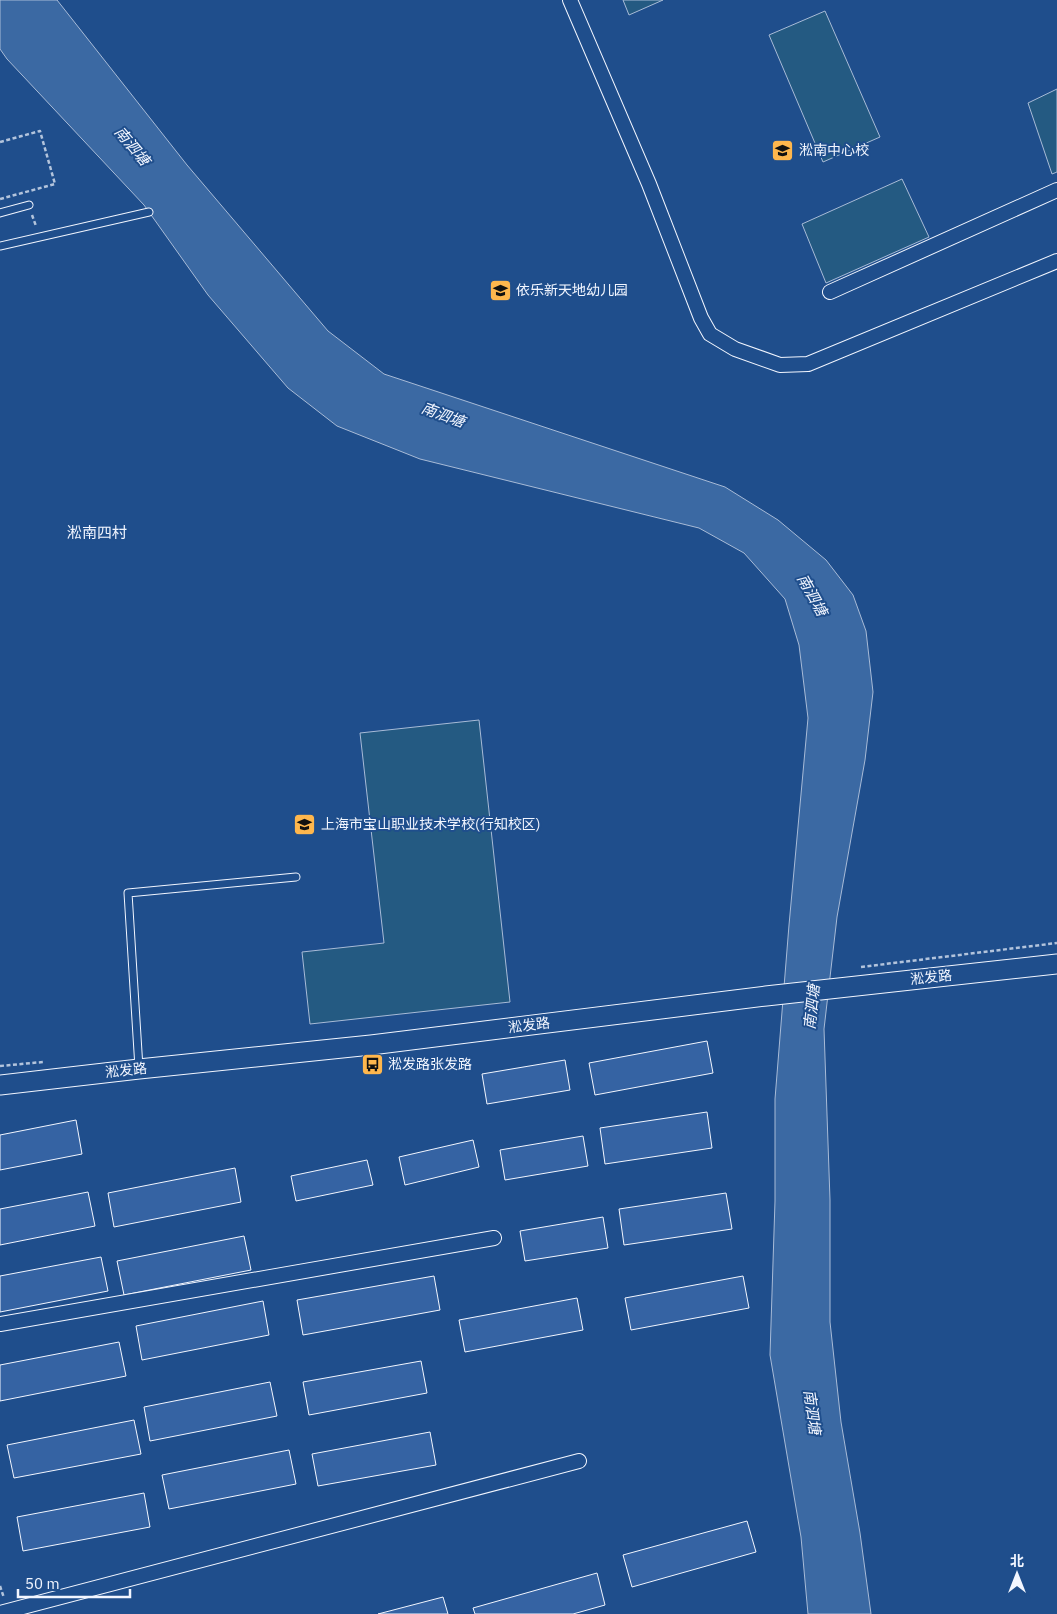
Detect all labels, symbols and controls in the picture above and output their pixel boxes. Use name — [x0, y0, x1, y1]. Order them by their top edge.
water label: 南泗塘 — [111, 122, 156, 171]
school or university icon: 淞南中心校 — [771, 138, 795, 162]
place label: 淞南中心校 — [799, 141, 869, 159]
school or university icon: 依乐新天地幼儿园 — [488, 278, 512, 302]
place label: 依乐新天地幼儿园 — [516, 281, 628, 299]
water label: 南泗塘 — [419, 398, 470, 432]
district label: 淞南四村 — [67, 523, 127, 542]
water label: 南泗塘 — [793, 570, 833, 622]
school or university icon: 上海市宝山职业技术学校(行知校区) — [293, 812, 317, 836]
place label: 上海市宝山职业技术学校(行知校区) — [321, 815, 540, 833]
street label: 淞发路 — [909, 966, 953, 988]
water label: 南泗塘 — [800, 981, 824, 1030]
street label: 淞发路 — [507, 1014, 551, 1036]
bus stop icon: 淞发路张发路 — [360, 1052, 384, 1076]
place label: 淞发路张发路 — [388, 1055, 472, 1073]
street label: 淞发路 — [104, 1059, 148, 1081]
water label: 南泗塘 — [800, 1388, 825, 1438]
north arrow — [992, 1549, 1042, 1599]
text: 北 — [1010, 1552, 1024, 1570]
scale bar — [18, 1566, 130, 1598]
text: 50 m — [25, 1574, 60, 1593]

